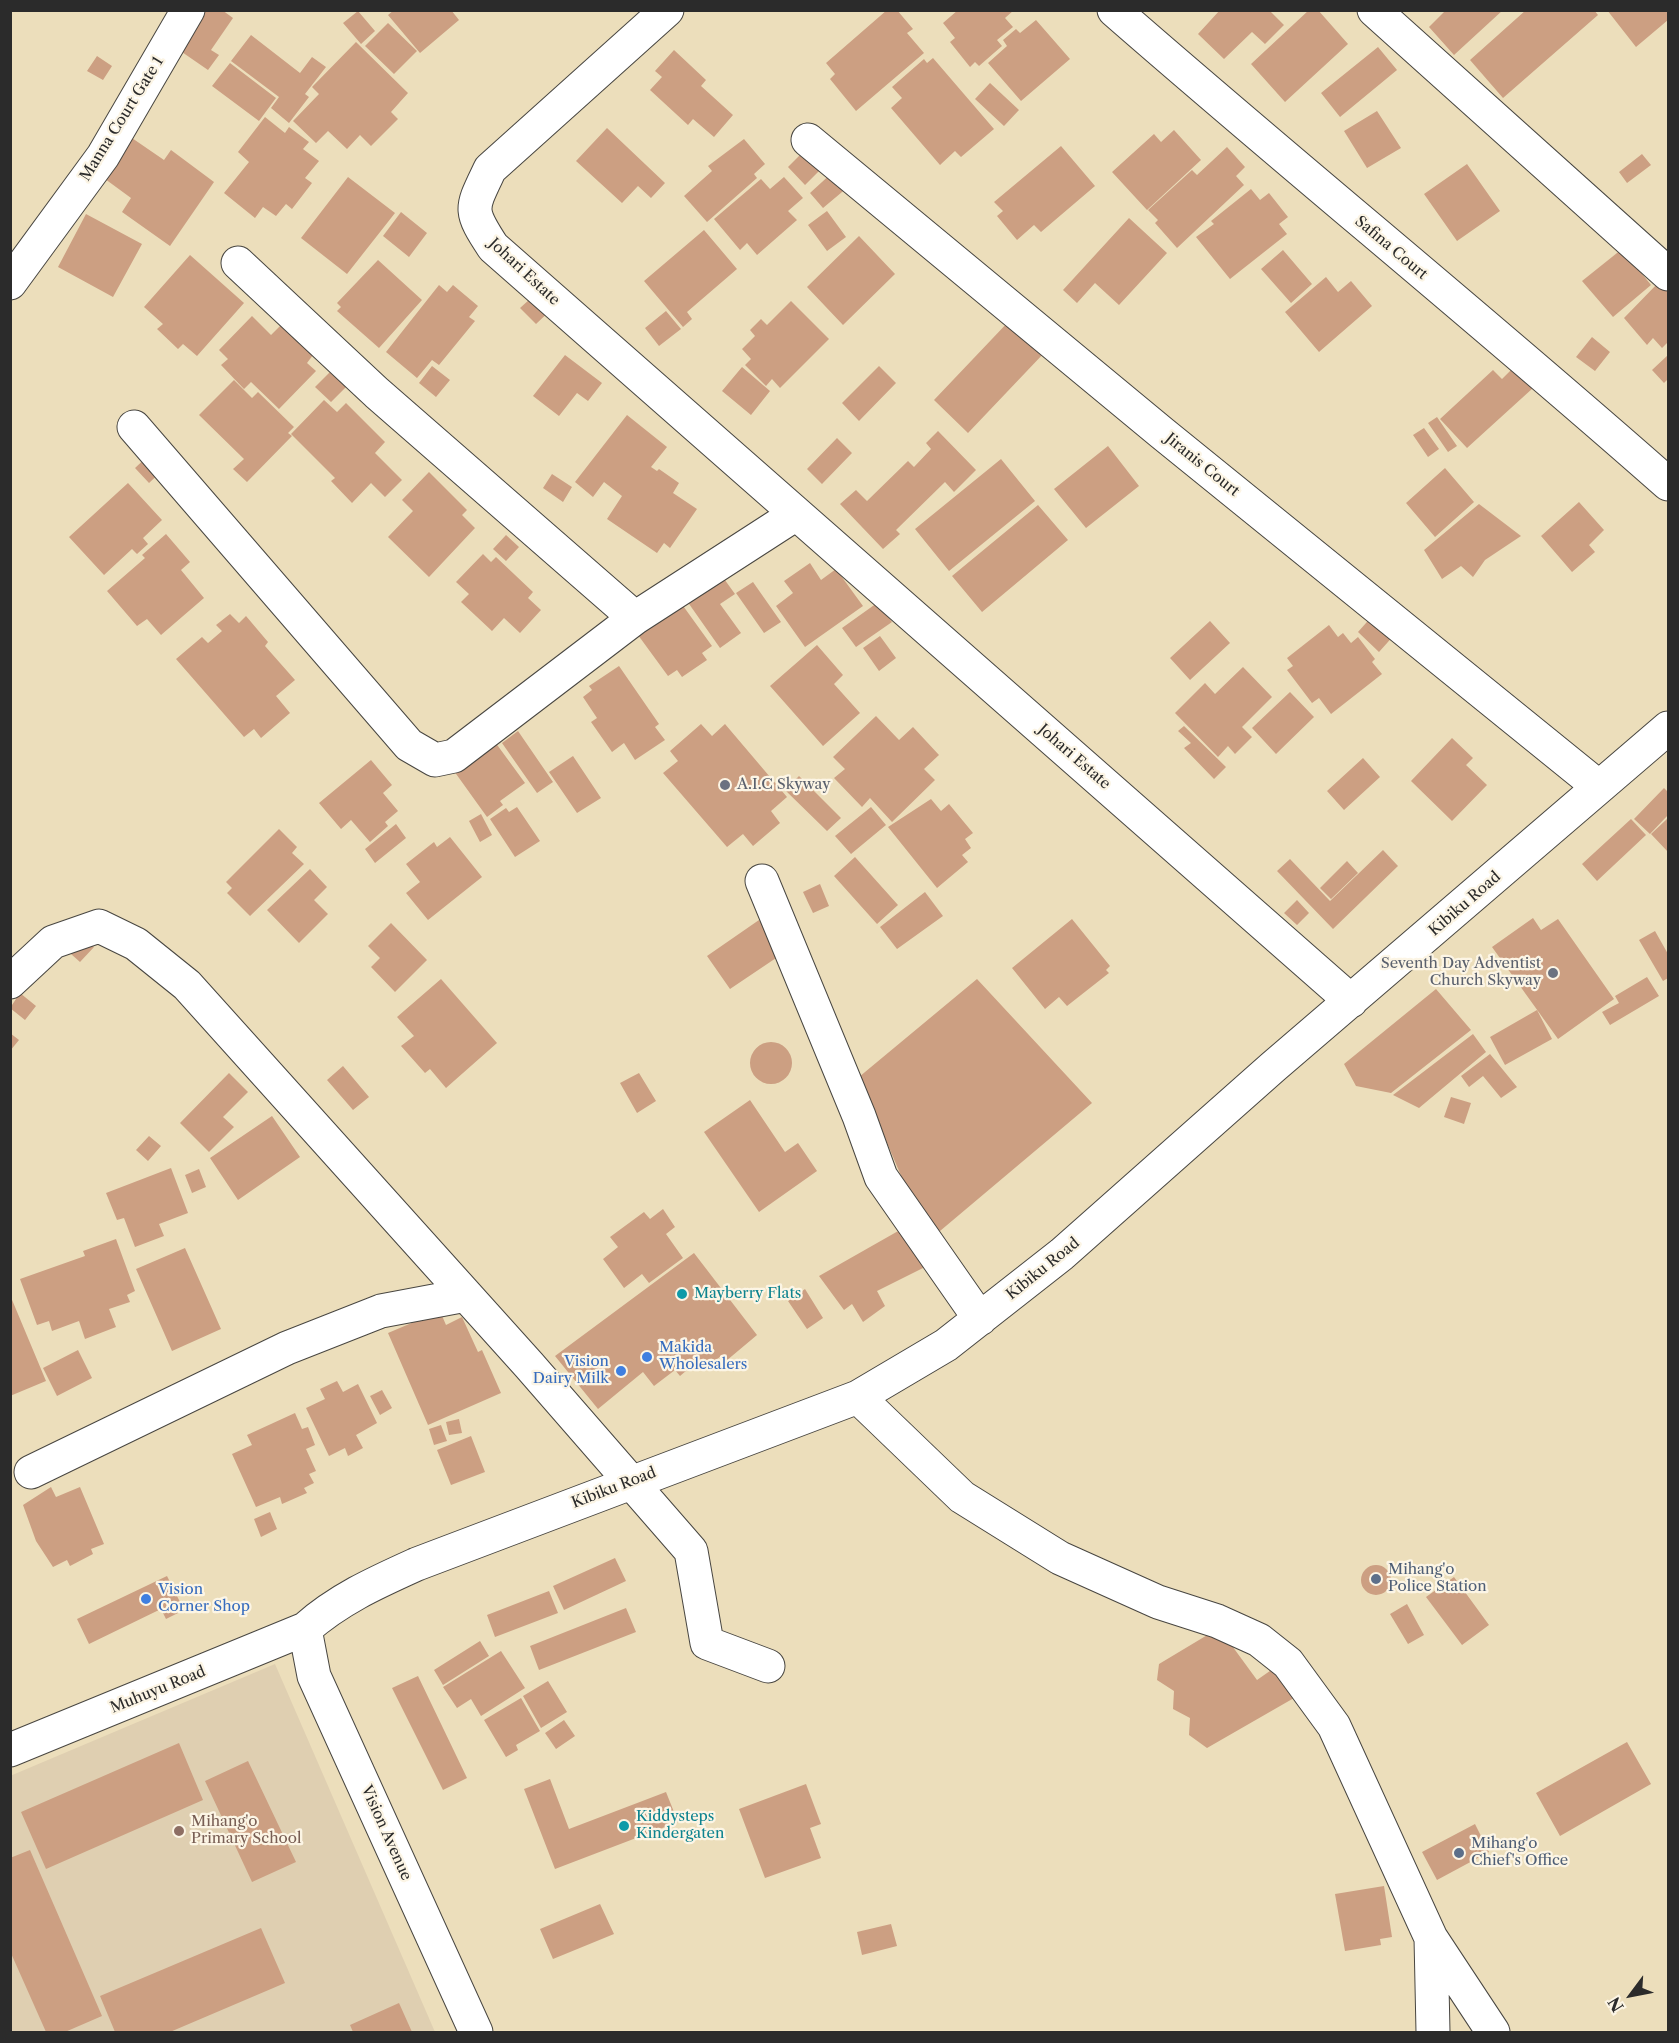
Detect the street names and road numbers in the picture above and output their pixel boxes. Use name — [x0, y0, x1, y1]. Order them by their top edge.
street label: Manna Court Gate 1 — [76, 53, 168, 185]
street label: Safina Court — [1351, 212, 1431, 284]
street label: Johari Estate — [485, 235, 563, 309]
street label: Jiranis Court — [1161, 430, 1243, 500]
street label: Johari Estate — [1034, 721, 1114, 793]
street label: Kibiku Road — [1426, 868, 1504, 940]
street label: Kibiku Road — [1003, 1234, 1083, 1304]
street label: Kibiku Road — [569, 1464, 659, 1512]
street label: Muhuyu Road — [108, 1663, 208, 1717]
street label: Vision Avenue — [357, 1783, 415, 1883]

